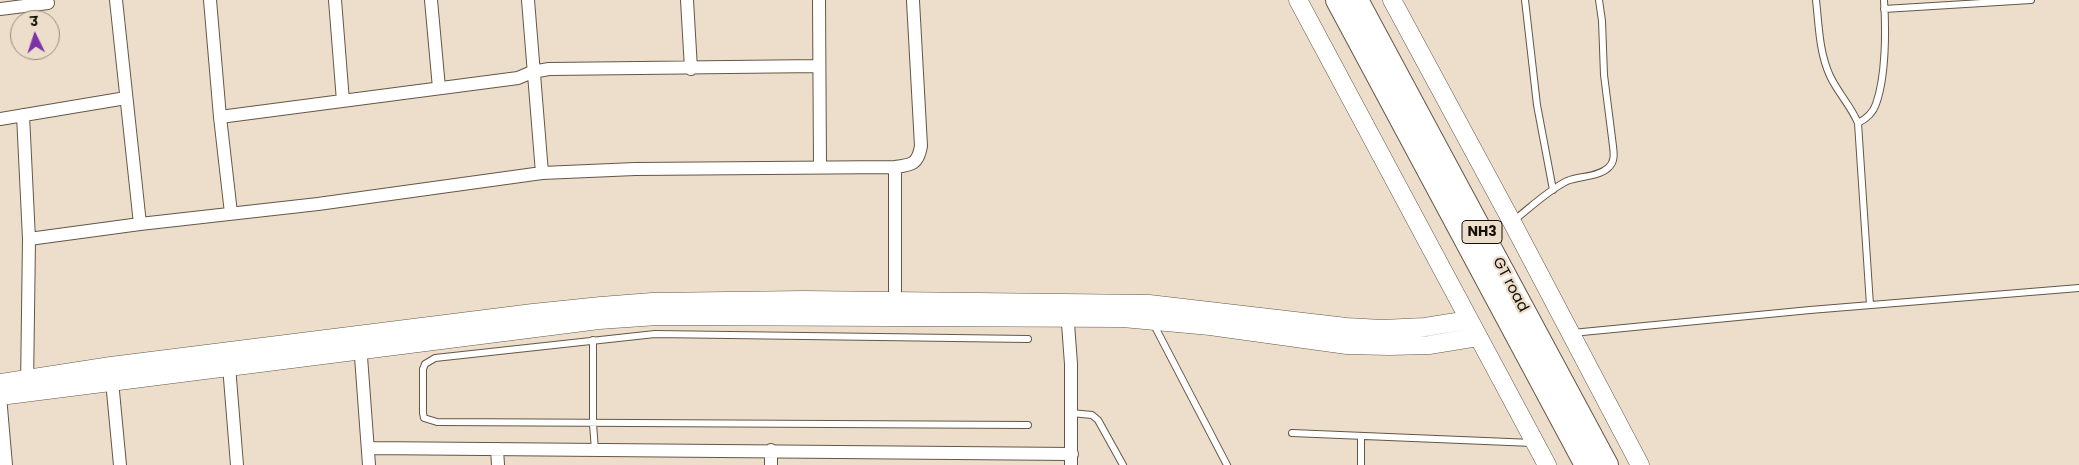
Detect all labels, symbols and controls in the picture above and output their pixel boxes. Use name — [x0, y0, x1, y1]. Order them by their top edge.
north arrow — [10, 10, 60, 60]
text: उ — [29, 11, 39, 31]
road number: NH3 — [1462, 220, 1502, 243]
street label: GT road — [1488, 255, 1532, 315]

